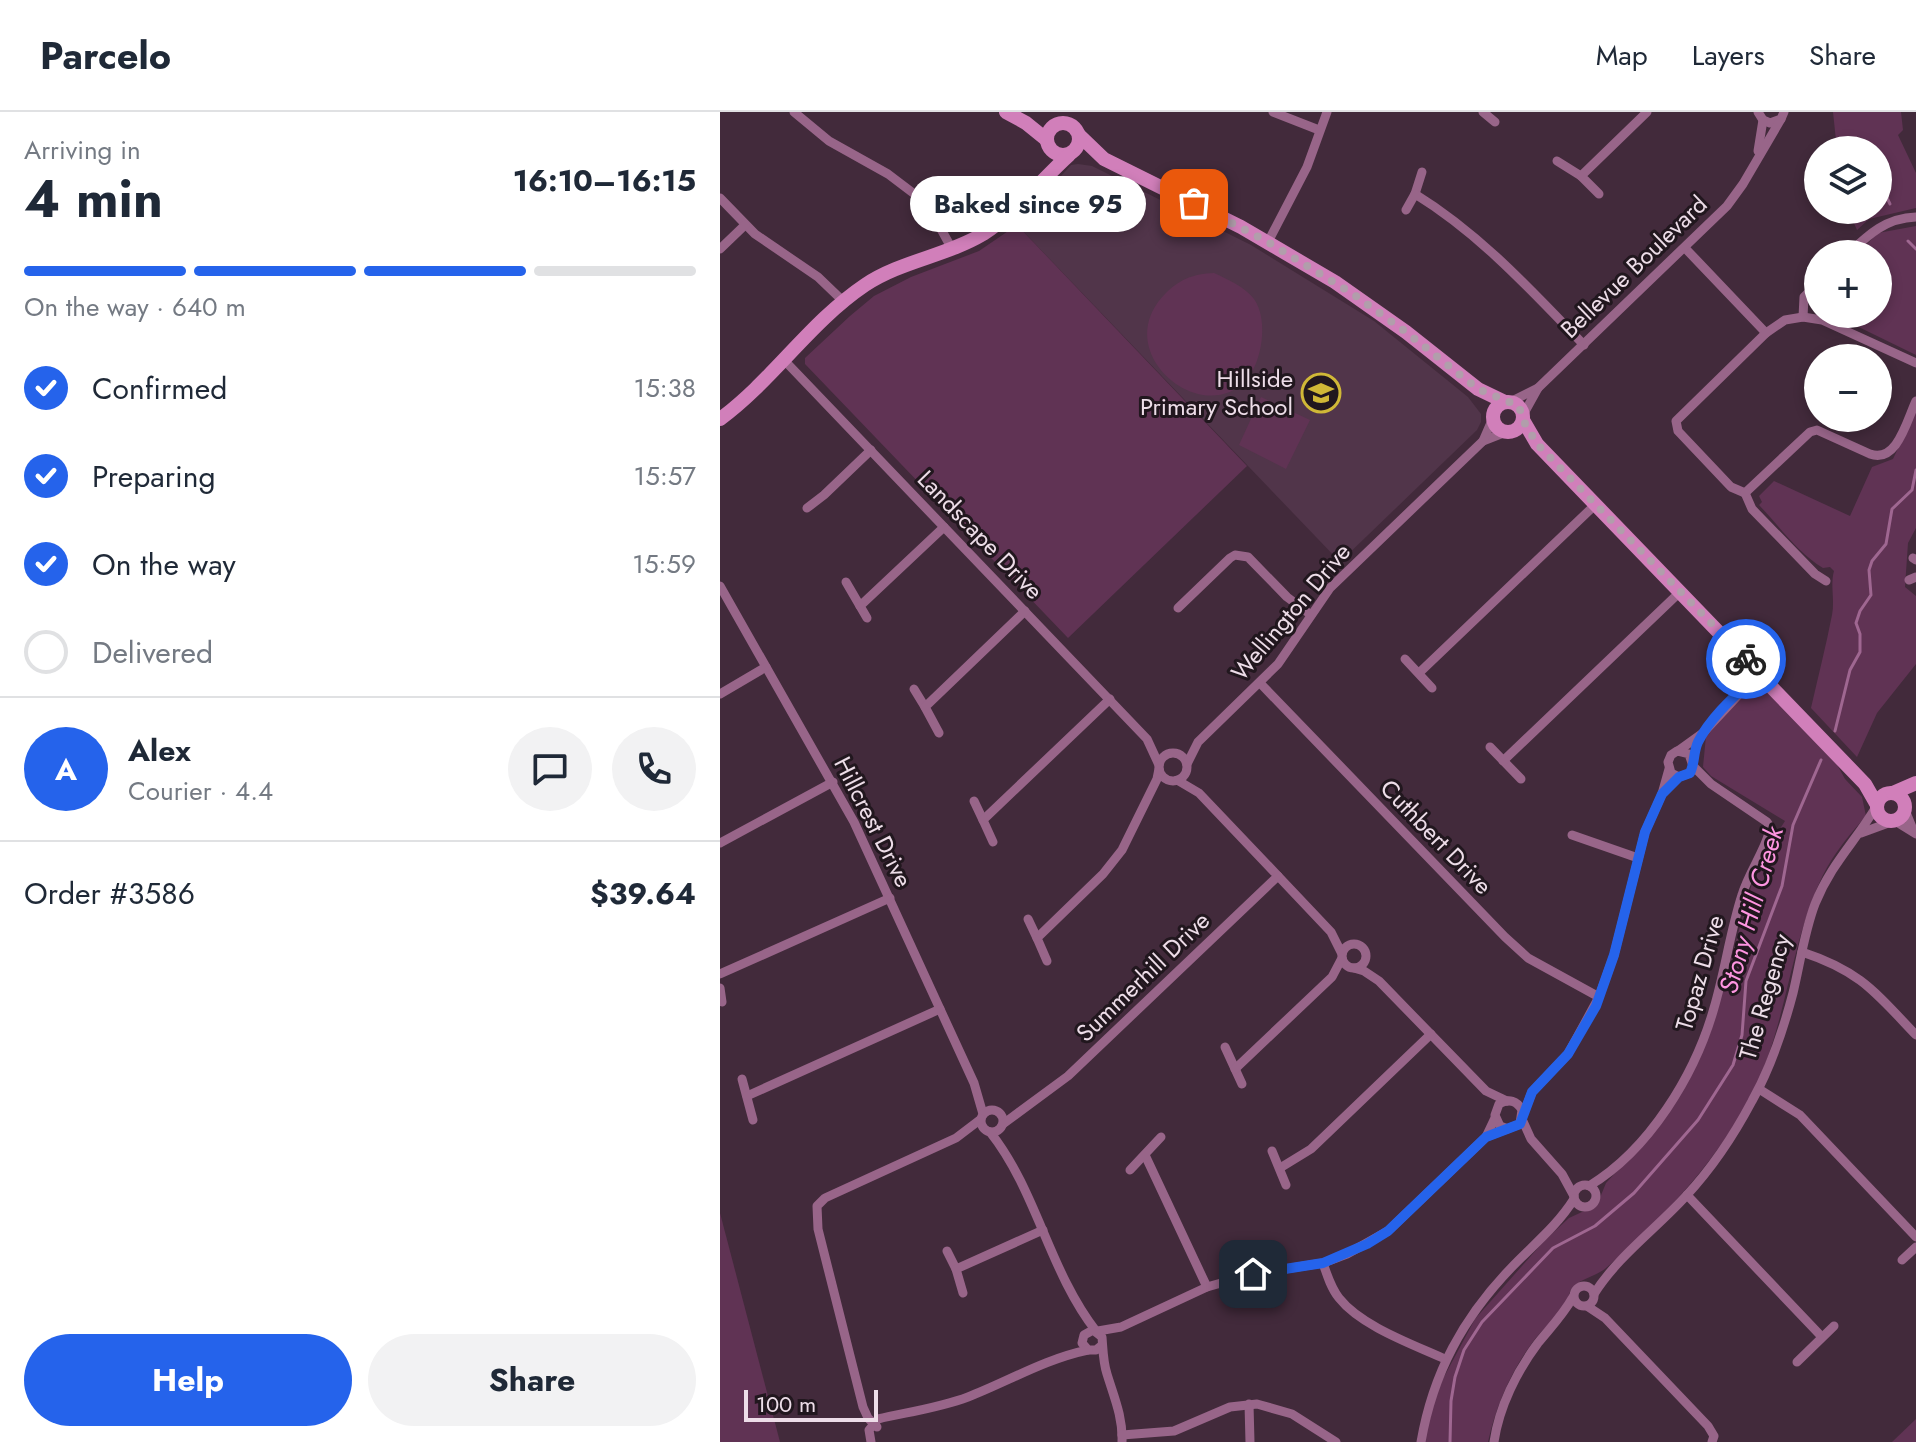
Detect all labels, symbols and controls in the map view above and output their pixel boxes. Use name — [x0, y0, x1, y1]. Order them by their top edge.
text: Parcelo — [40, 28, 171, 83]
text: Map — [1596, 35, 1648, 76]
text: Layers — [1692, 35, 1765, 76]
text: Share — [1809, 35, 1876, 76]
text: Arriving in — [24, 131, 141, 169]
map controls — [1804, 136, 1892, 432]
button: layers — [1804, 136, 1892, 224]
text: 16:10–16:15 — [513, 159, 696, 202]
text: 4 min — [24, 161, 163, 237]
pin — [1160, 169, 1228, 237]
callout: Baked since 95 — [910, 175, 1146, 231]
icon: bag — [1172, 181, 1216, 225]
text: Baked since 95 — [934, 185, 1122, 223]
street label: Bellevue Boulevard — [1552, 187, 1715, 346]
button: + — [1804, 240, 1892, 328]
text: On the way · 640 m — [24, 288, 246, 326]
button: − — [1804, 344, 1892, 432]
place label: Hillside Primary School — [1140, 361, 1293, 424]
icon: check — [24, 366, 68, 410]
text: Confirmed — [92, 367, 227, 410]
text: 15:38 — [633, 369, 696, 407]
school or university icon: Hillside Primary School — [1300, 372, 1342, 414]
icon: check — [24, 454, 68, 498]
text: Preparing — [92, 455, 216, 498]
text: 15:57 — [634, 457, 696, 495]
street label: Landscape Drive — [909, 462, 1051, 607]
street label: Wellington Drive — [1223, 535, 1359, 688]
icon: check — [24, 542, 68, 586]
text: On the way — [92, 543, 236, 586]
text: 15:59 — [632, 545, 696, 583]
courier — [1706, 619, 1786, 699]
text: Delivered — [92, 631, 213, 674]
icon: bike — [1724, 637, 1768, 681]
button: chat — [508, 727, 592, 811]
button: phone — [612, 727, 696, 811]
text: Alex — [128, 729, 191, 772]
text: A — [55, 748, 77, 791]
street label: Hillcrest Drive — [826, 751, 921, 893]
street label: Cuthbert Drive — [1372, 771, 1500, 902]
text: Courier · 4.4 — [128, 772, 273, 810]
water label: Stony Hill Creek — [1709, 820, 1794, 998]
text: Order #3586 — [24, 872, 195, 915]
text: $39.64 — [590, 872, 696, 915]
street label: Summerhill Drive — [1068, 904, 1217, 1050]
street label: Topaz Drive — [1666, 911, 1733, 1035]
street label: The Regency — [1730, 929, 1799, 1064]
pin — [1219, 1240, 1287, 1308]
icon: home — [1231, 1252, 1275, 1296]
button: Help — [24, 1334, 352, 1426]
button: Share — [368, 1334, 696, 1426]
scale bar — [744, 1386, 878, 1422]
text: 100 m — [756, 1388, 816, 1420]

